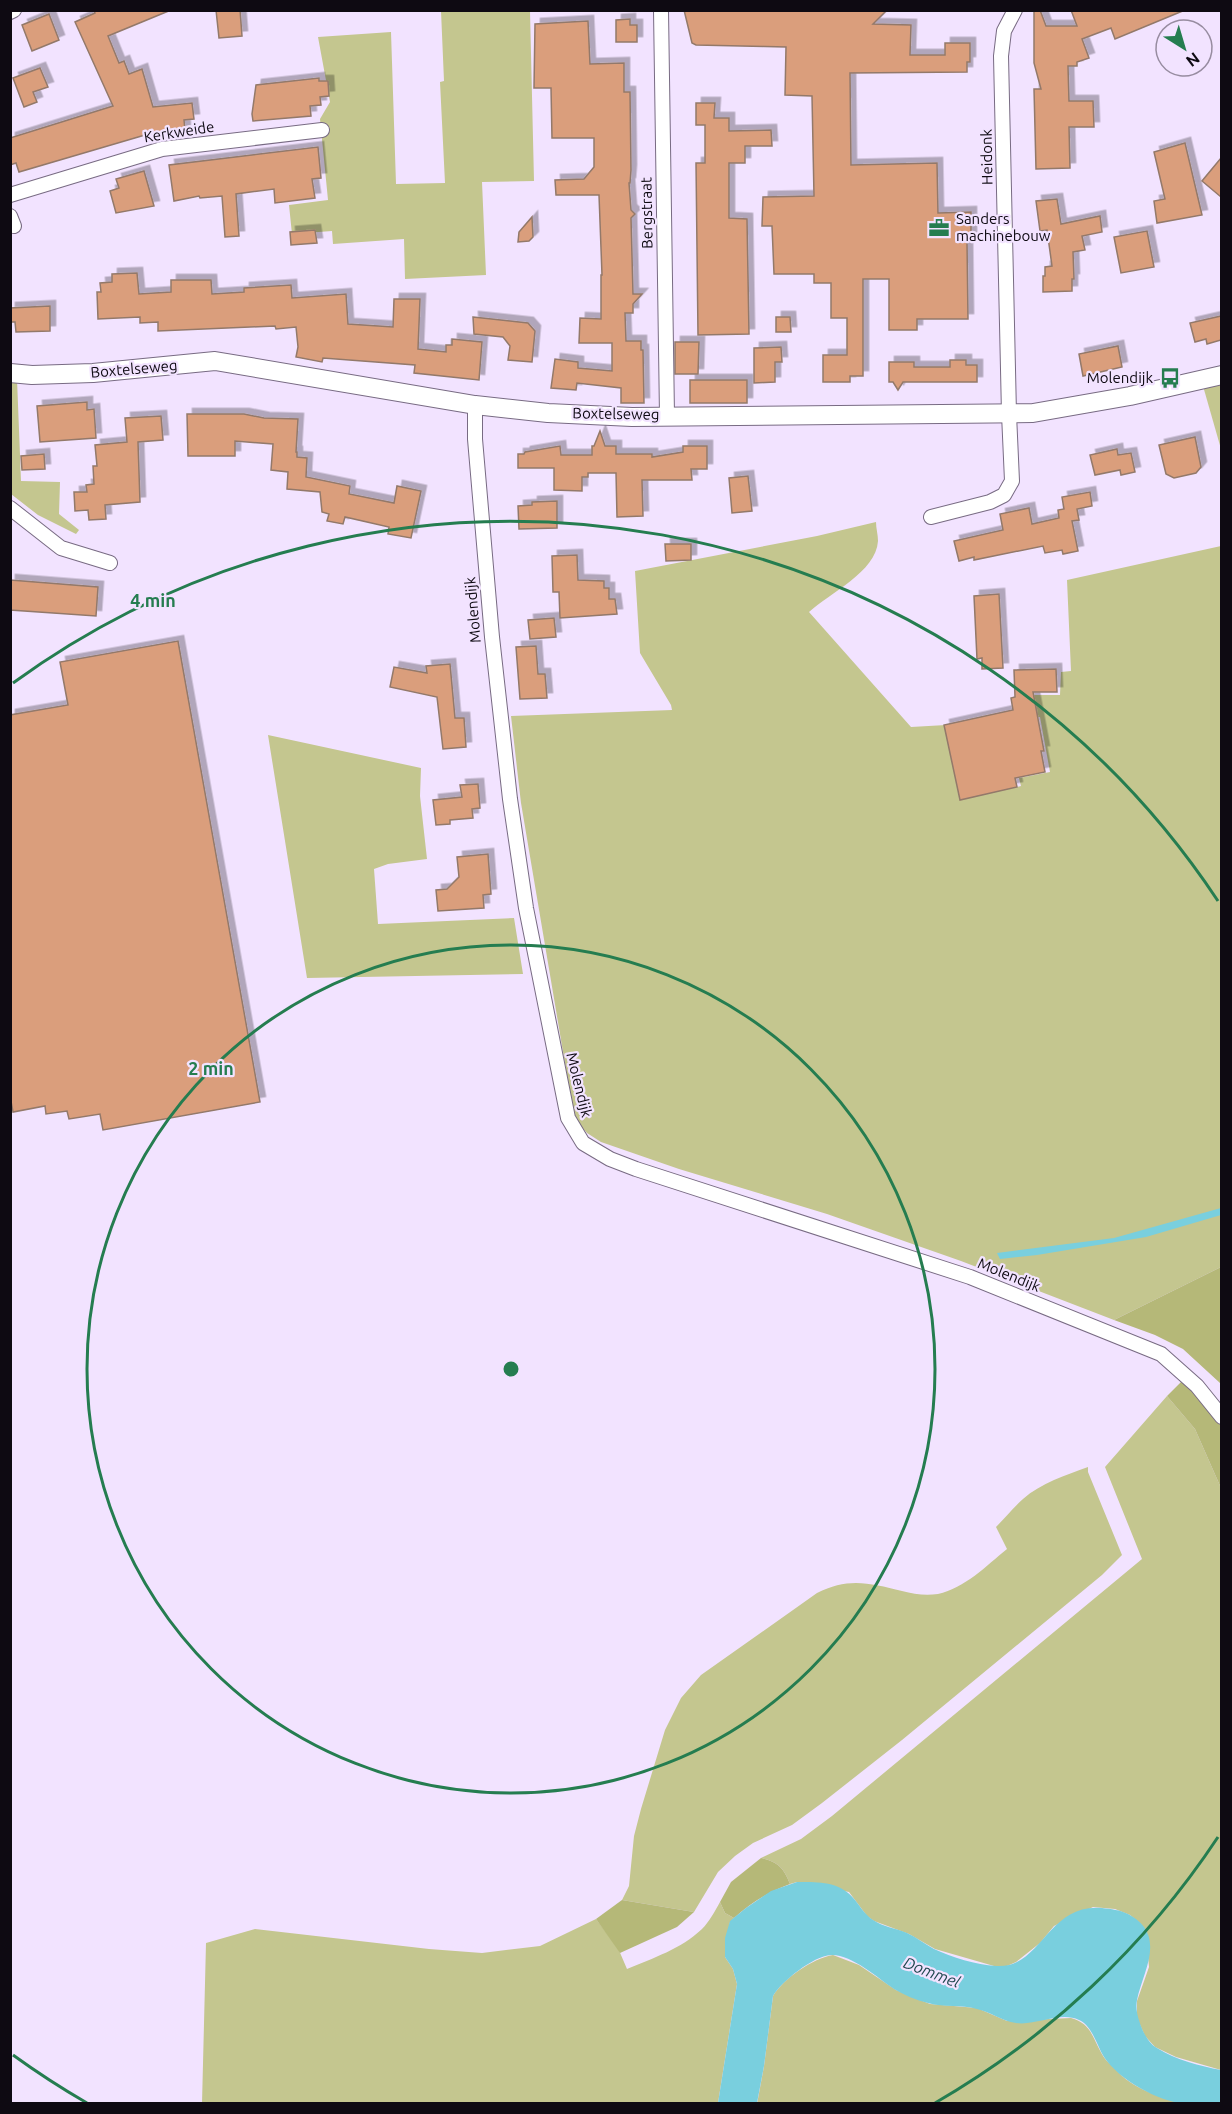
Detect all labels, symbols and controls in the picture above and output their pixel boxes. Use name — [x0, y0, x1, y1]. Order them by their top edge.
north arrow — [1154, 18, 1214, 78]
text: N — [1183, 49, 1203, 71]
street label: Kerkweide — [142, 118, 215, 145]
street label: Heidonk — [978, 128, 995, 185]
street label: Bergstraat — [637, 177, 656, 249]
place label: Sanders machinebouw — [956, 210, 1051, 244]
office icon: Sanders machinebouw — [927, 216, 951, 240]
street label: Boxtelseweg — [90, 356, 178, 381]
bus stop icon: Molendijk — [1158, 366, 1182, 390]
place label: Molendijk — [1087, 369, 1153, 386]
street label: Boxtelseweg — [572, 404, 660, 423]
street label: Molendijk — [461, 576, 484, 644]
text: 4 min — [130, 590, 176, 610]
street label: Molendijk — [563, 1051, 596, 1119]
text: 2 min — [188, 1058, 234, 1078]
street label: Molendijk — [975, 1254, 1043, 1295]
centre of rings — [501, 1359, 521, 1379]
water label: Dommel — [901, 1953, 963, 1991]

